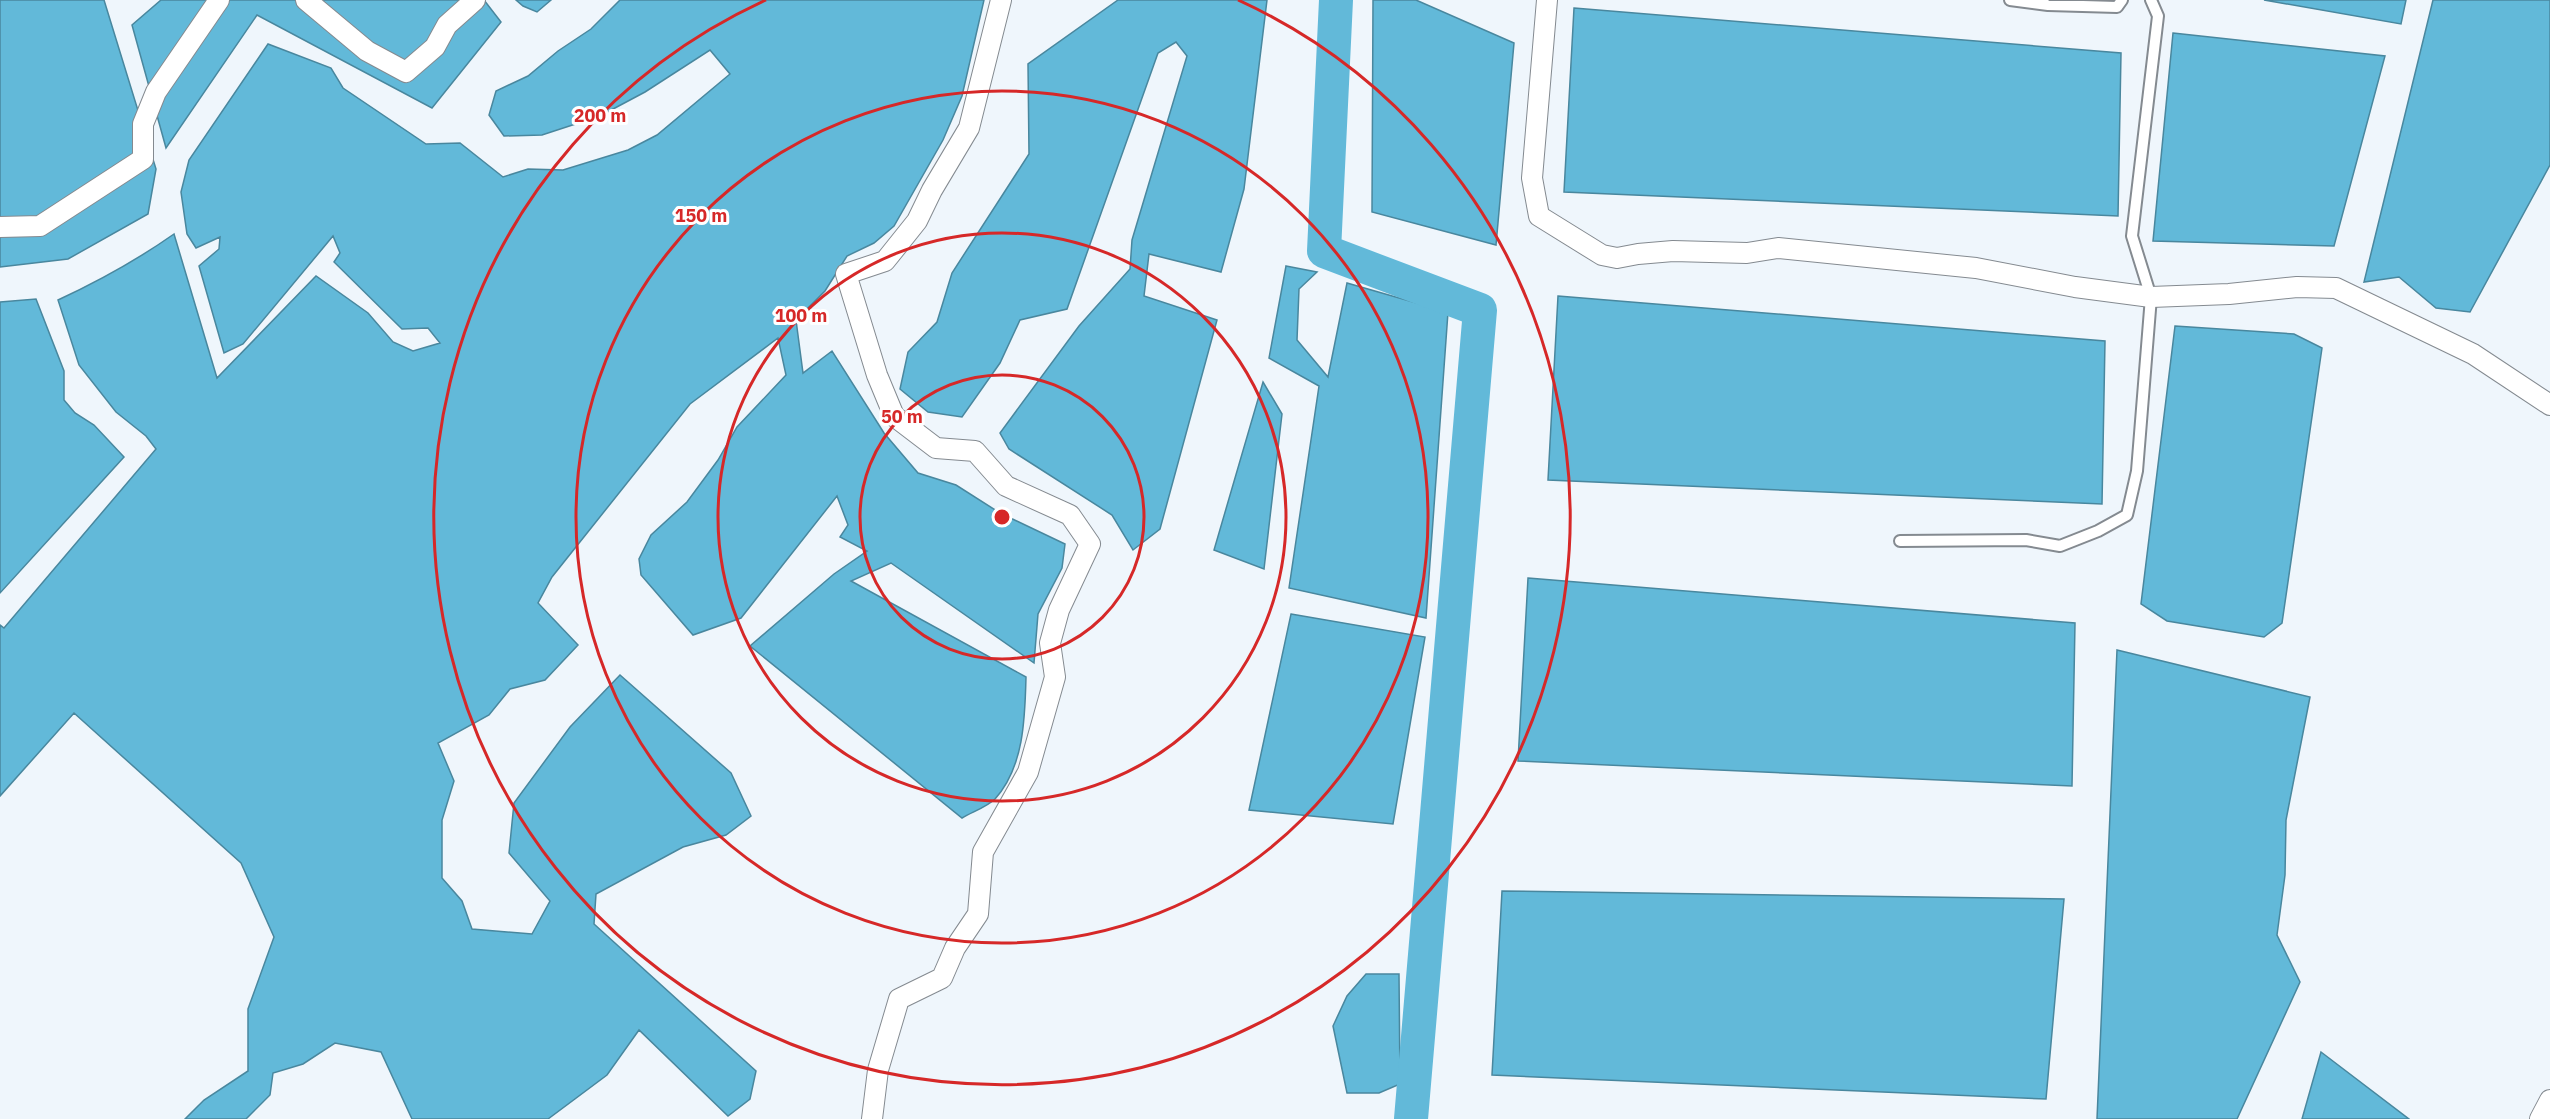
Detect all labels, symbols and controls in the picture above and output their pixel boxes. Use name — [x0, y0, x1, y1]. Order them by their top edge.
text: 200 m — [574, 104, 626, 127]
text: 150 m — [675, 204, 727, 227]
text: 100 m — [775, 304, 827, 327]
text: 50 m — [881, 405, 923, 428]
centre of rings — [992, 507, 1012, 527]

